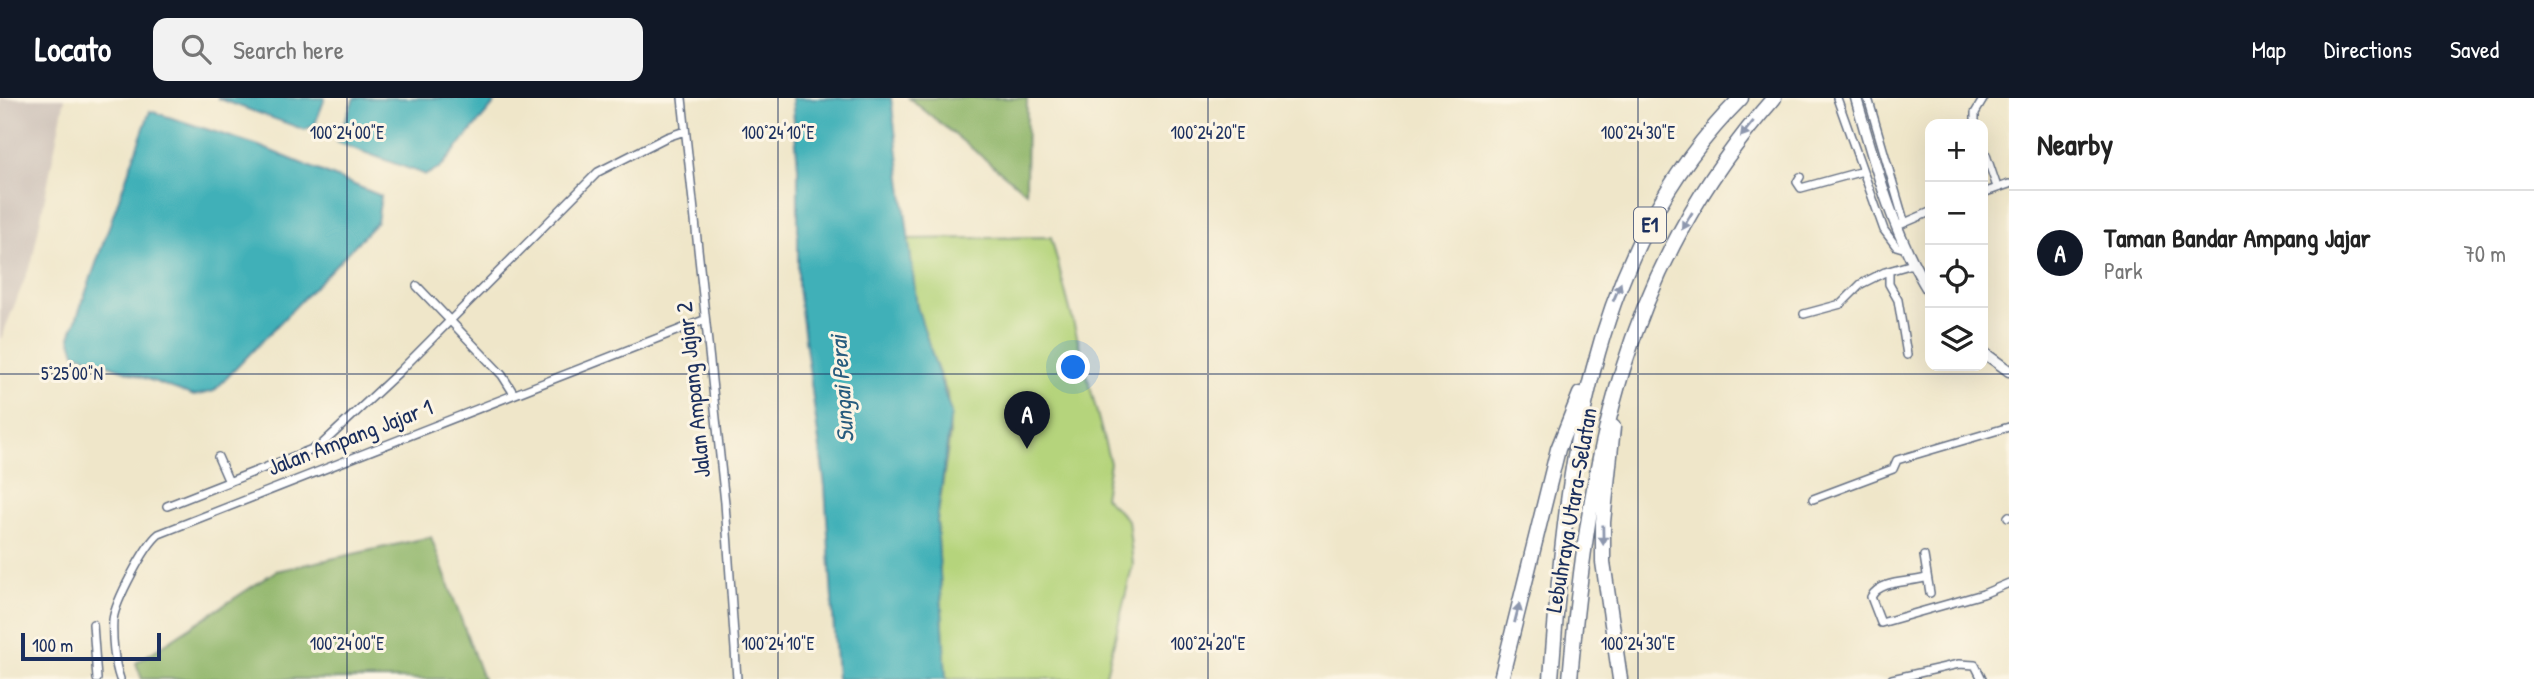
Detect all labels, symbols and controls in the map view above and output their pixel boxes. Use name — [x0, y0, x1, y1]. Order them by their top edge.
search box — [153, 18, 643, 81]
text: Locato — [35, 27, 111, 71]
icon: search — [177, 30, 215, 68]
text: Search here — [233, 32, 344, 67]
text: Map — [2252, 33, 2286, 65]
text: Directions — [2324, 33, 2412, 65]
text: Saved — [2450, 33, 2499, 65]
map controls — [1925, 119, 1988, 371]
button: + — [1925, 119, 1988, 182]
text: 100°24'00"E — [310, 120, 384, 145]
text: 100°24'10"E — [742, 120, 815, 145]
text: 100°24'20"E — [1171, 120, 1245, 145]
text: 100°24'30"E — [1601, 120, 1675, 145]
one-way arrow — [1740, 120, 1755, 138]
text: Nearby — [2037, 124, 2113, 164]
button: − — [1925, 182, 1988, 245]
road number: E1 — [1634, 208, 1666, 242]
one-way arrow — [1681, 211, 1694, 230]
text: Taman Bandar Ampang Jajar — [2104, 220, 2371, 255]
text: A — [2054, 238, 2066, 269]
text: 70 m — [2463, 238, 2506, 269]
button: locate — [1925, 245, 1988, 308]
text: Park — [2104, 255, 2142, 286]
one-way arrow — [1612, 281, 1623, 302]
street label: Jalan Ampang Jajar 2 — [668, 300, 717, 480]
button: layers — [1925, 308, 1988, 371]
water label: Sungai Perai — [821, 332, 862, 444]
your location — [1056, 350, 1090, 384]
text: 5°25'00"N — [41, 361, 103, 386]
street label: Jalan Ampang Jajar 1 — [263, 391, 437, 482]
pin: A — [1004, 391, 1050, 449]
street label: Lebuhraya Utara–Selatan — [1537, 405, 1604, 615]
one-way arrow — [1597, 525, 1609, 547]
one-way arrow — [1512, 602, 1523, 624]
scale bar — [21, 630, 161, 662]
text: 100°24'00"E — [310, 631, 384, 656]
text: 100°24'10"E — [742, 631, 815, 656]
text: 100°24'20"E — [1171, 631, 1245, 656]
text: 100°24'30"E — [1601, 631, 1675, 656]
text: 100 m — [32, 632, 73, 658]

